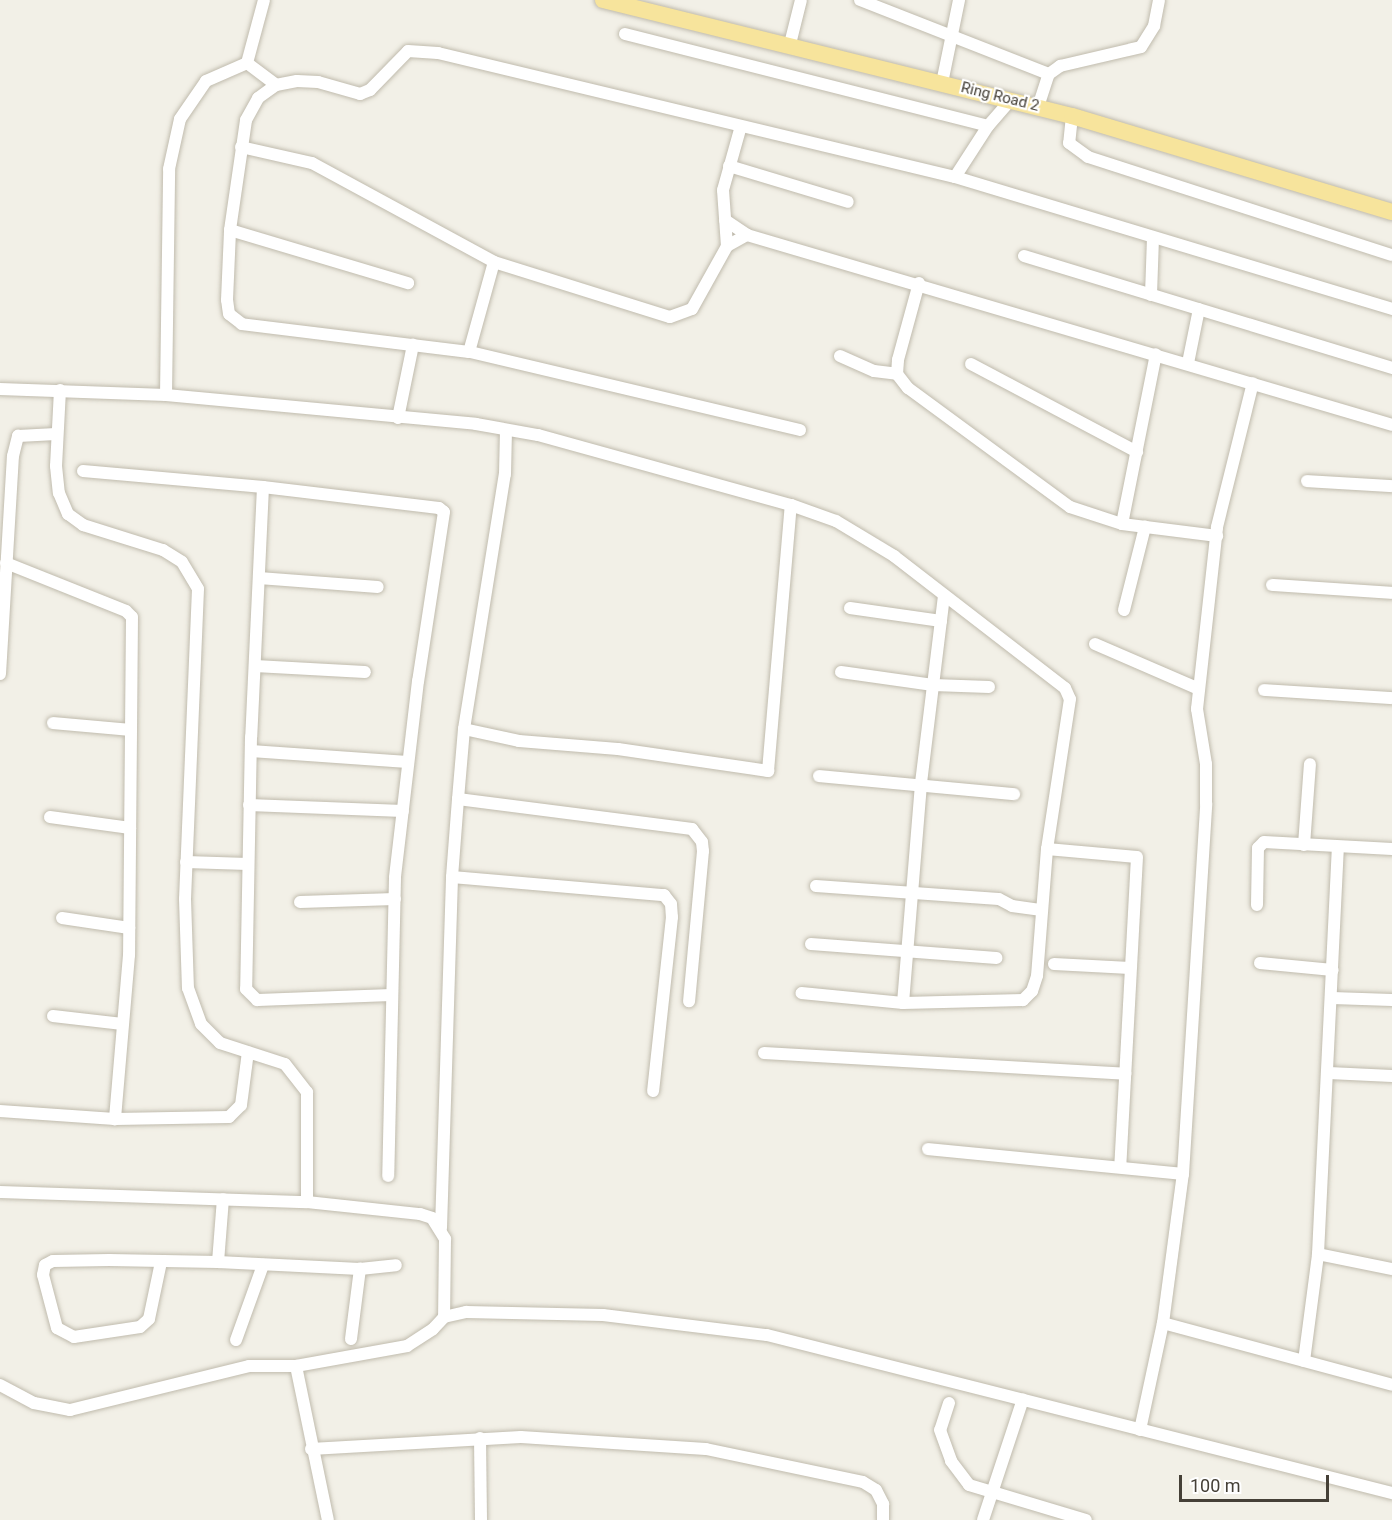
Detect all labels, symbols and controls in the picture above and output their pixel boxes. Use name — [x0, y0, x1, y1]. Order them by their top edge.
street label: Ring Road 2 — [959, 79, 1041, 115]
scale bar — [1182, 1463, 1332, 1501]
text: 100 m — [1190, 1475, 1241, 1496]

